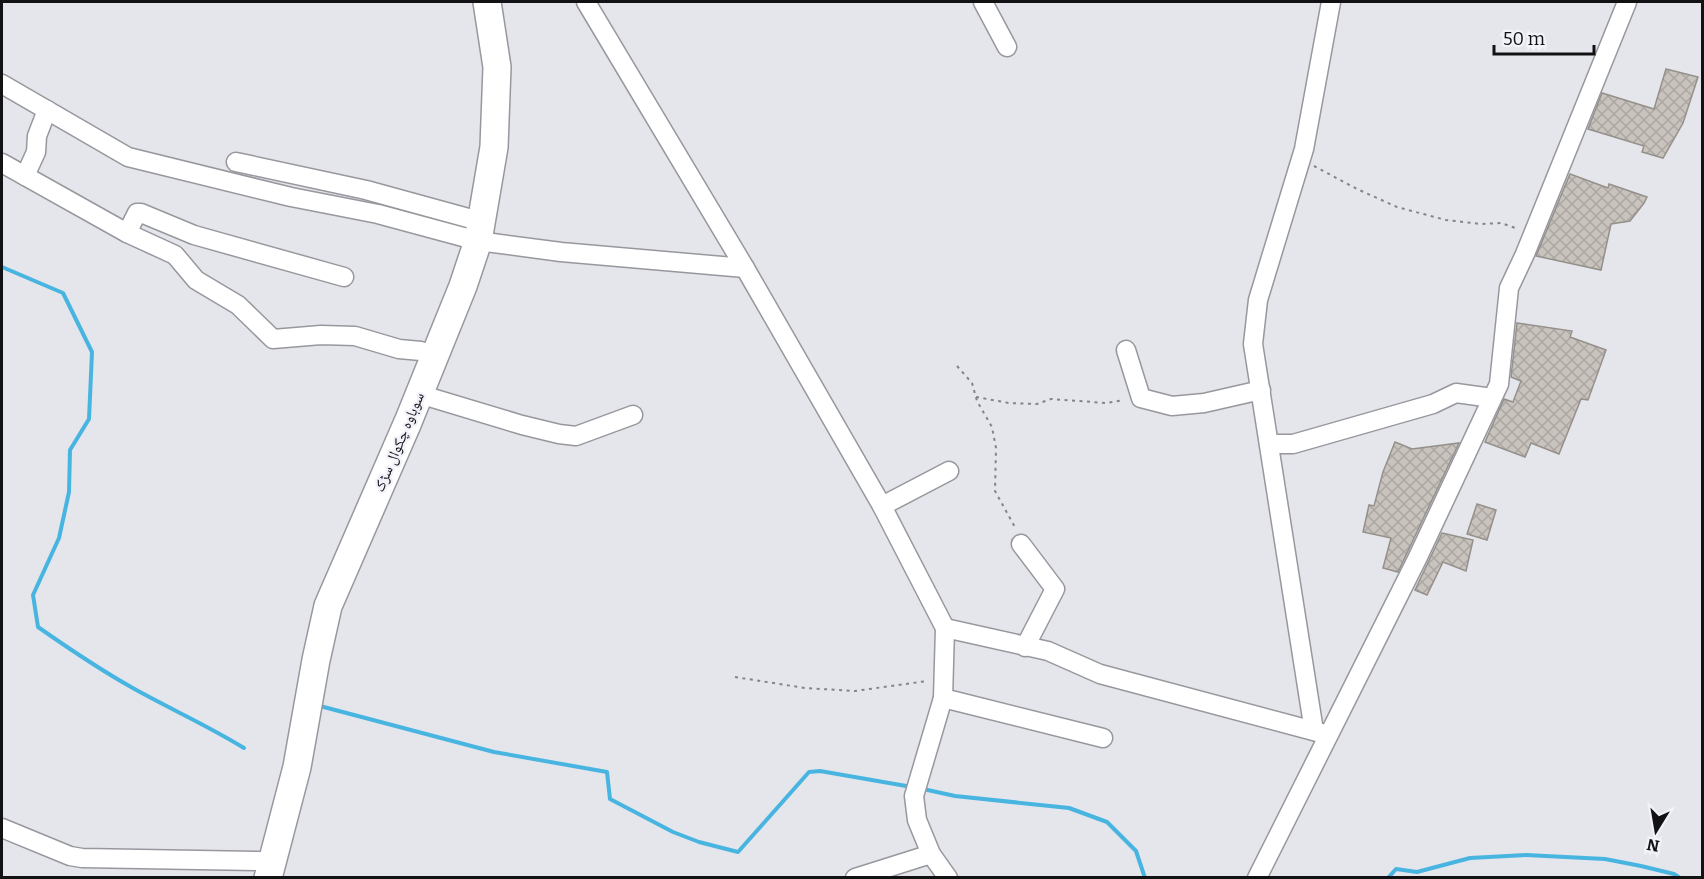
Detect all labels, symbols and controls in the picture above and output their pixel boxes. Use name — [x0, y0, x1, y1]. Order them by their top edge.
scale bar — [1494, 18, 1594, 56]
text: 50 m — [1503, 28, 1545, 50]
street label: سوہاوہ چکوال سڑک — [370, 389, 429, 495]
north arrow — [1626, 801, 1686, 861]
text: N — [1645, 835, 1661, 856]

